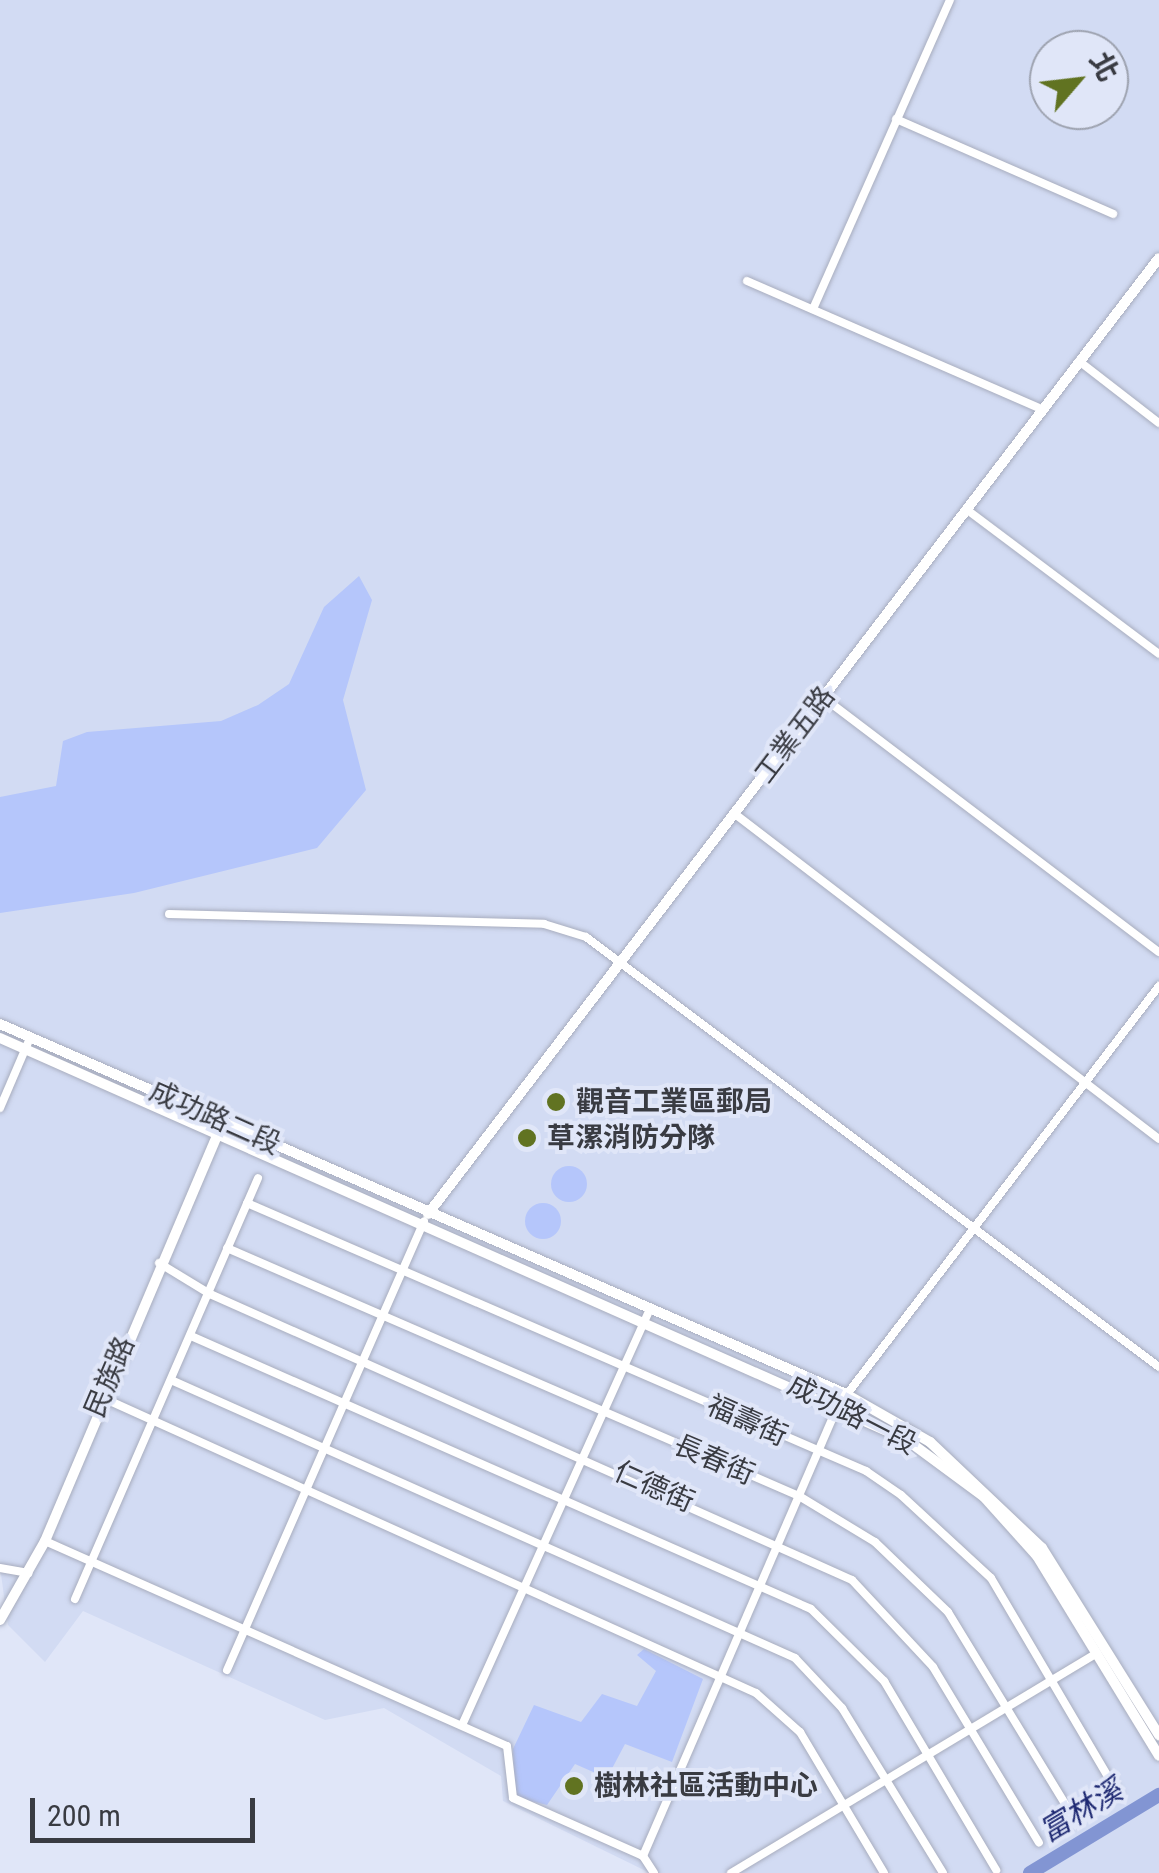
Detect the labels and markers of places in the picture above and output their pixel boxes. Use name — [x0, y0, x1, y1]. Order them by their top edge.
place label: 觀音工業區郵局 — [576, 1085, 772, 1119]
marker: 觀音工業區郵局 — [545, 1091, 567, 1113]
place label: 草漯消防分隊 — [547, 1121, 715, 1155]
marker: 草漯消防分隊 — [516, 1127, 538, 1149]
place label: 樹林社區活動中心 — [594, 1769, 818, 1803]
marker: 樹林社區活動中心 — [563, 1775, 585, 1797]

